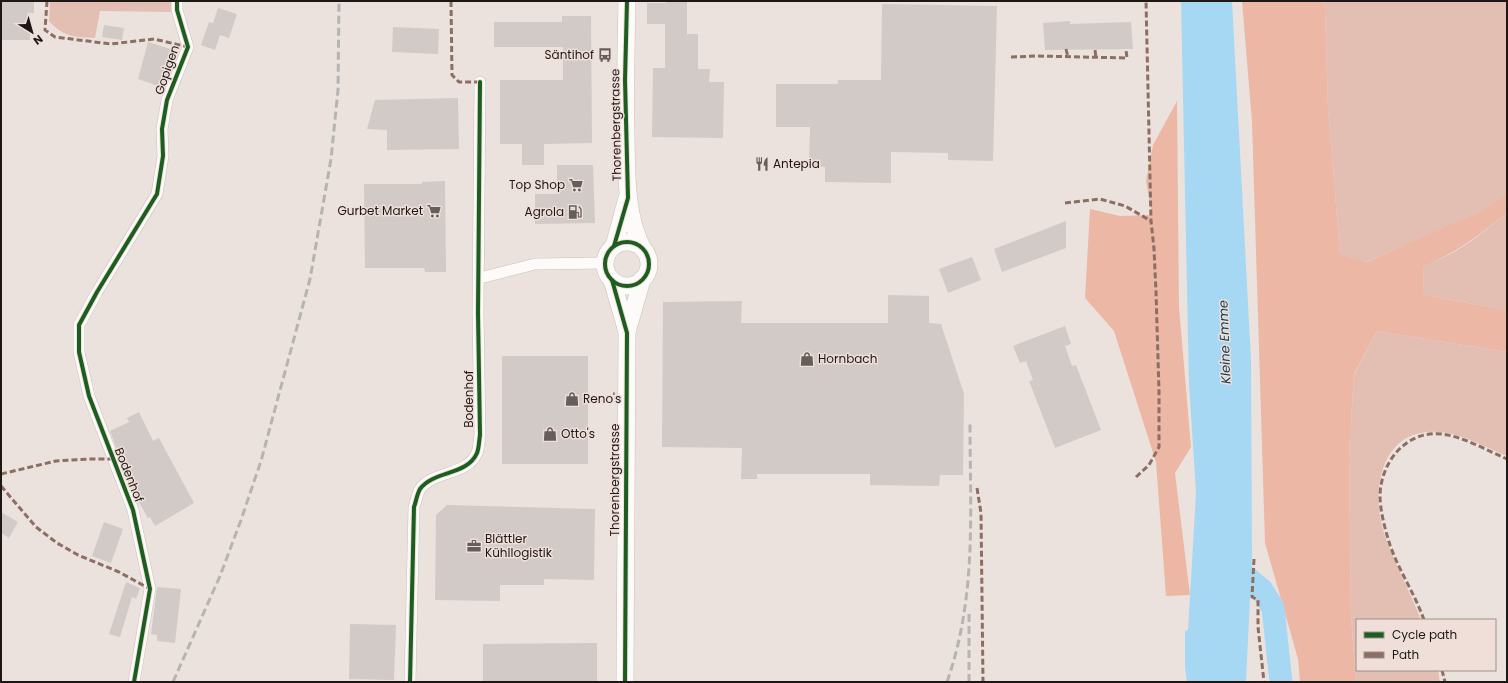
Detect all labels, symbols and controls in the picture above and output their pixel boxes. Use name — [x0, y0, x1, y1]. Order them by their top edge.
north arrow — [12, 12, 52, 52]
text: N — [30, 31, 46, 49]
street label: Gopigen — [150, 43, 183, 97]
place label: Säntihof — [545, 46, 594, 63]
bus stop icon: Säntihof — [597, 47, 613, 63]
street label: Thorenbergstrasse — [606, 68, 625, 182]
place label: Antepia — [773, 155, 820, 172]
restaurant icon: Antepia — [754, 156, 770, 172]
place label: Top Shop — [509, 176, 565, 193]
supermarket icon: Top Shop — [568, 177, 584, 193]
place label: Gurbet Market — [337, 202, 423, 219]
supermarket icon: Gurbet Market — [426, 203, 442, 219]
place label: Agrola — [525, 203, 564, 220]
fuel station icon: Agrola — [567, 204, 583, 220]
water label: Kleine Emme — [1214, 300, 1235, 384]
place label: Hornbach — [818, 350, 877, 367]
shop icon: Hornbach — [799, 351, 815, 367]
street label: Bodenhof — [460, 370, 477, 428]
place label: Reno's — [583, 390, 621, 407]
shop icon: Reno's — [564, 391, 580, 407]
street label: Thorenbergstrasse — [606, 424, 623, 536]
place label: Otto's — [561, 425, 595, 442]
shop icon: Otto's — [542, 426, 558, 442]
street label: Bodenhof — [111, 445, 148, 505]
place label: Blättler Kühllogistik — [485, 530, 553, 561]
office icon: Blättler Kühllogistik — [466, 538, 482, 554]
legend — [1356, 619, 1496, 671]
text: Cycle path — [1392, 626, 1457, 643]
text: Path — [1392, 646, 1419, 663]

